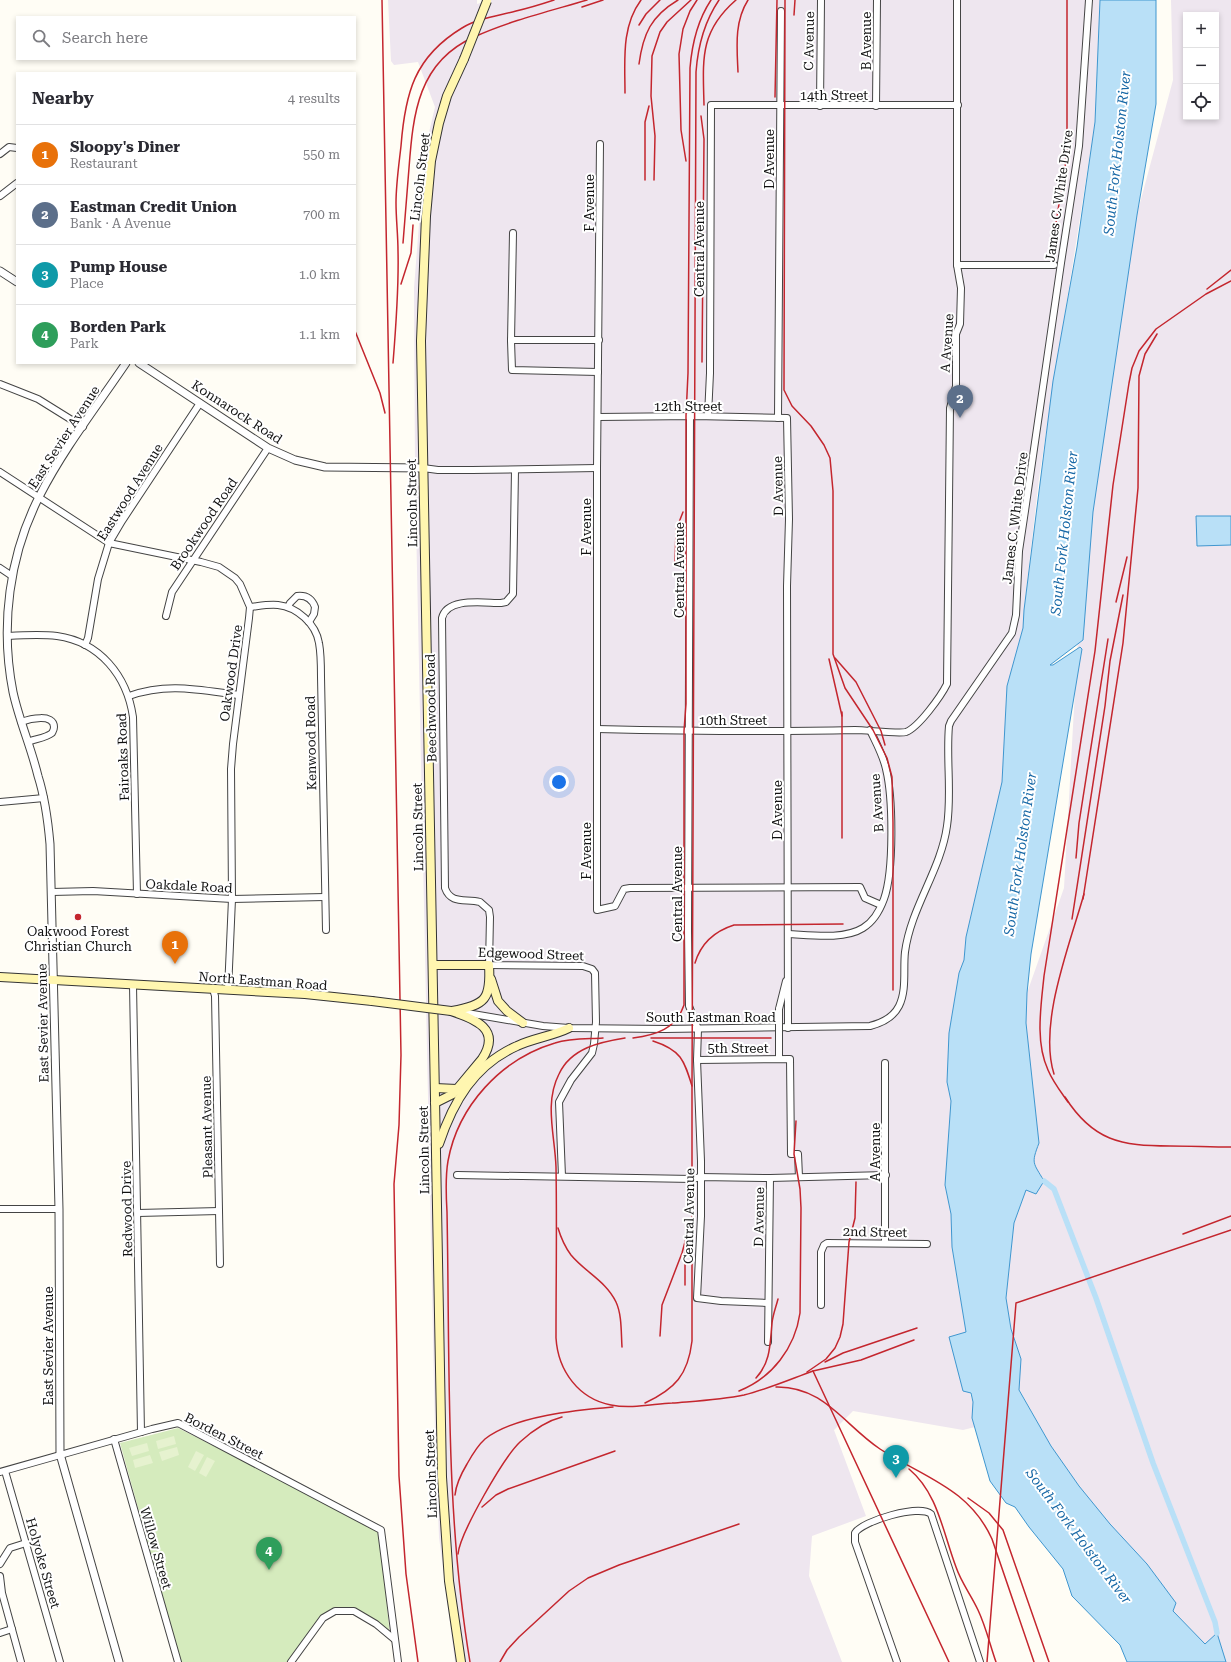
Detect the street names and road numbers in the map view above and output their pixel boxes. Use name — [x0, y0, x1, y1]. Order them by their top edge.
street label: C Avenue — [801, 11, 817, 71]
street label: B Avenue — [859, 12, 874, 70]
street label: 14th Street — [800, 88, 868, 103]
street label: D Avenue — [762, 129, 777, 189]
street label: James C. White Drive — [1042, 129, 1076, 263]
street label: Lincoln Street — [407, 132, 433, 222]
street label: F Avenue — [582, 174, 597, 232]
street label: Central Avenue — [692, 201, 707, 297]
street label: A Avenue — [937, 313, 957, 373]
street label: Konnarock Road — [189, 377, 286, 447]
street label: East Sevier Avenue — [25, 383, 103, 491]
street label: 12th Street — [654, 399, 722, 414]
street label: Eastwood Avenue — [94, 441, 166, 543]
street label: James C. White Drive — [999, 451, 1031, 585]
street label: D Avenue — [770, 456, 786, 516]
street label: Lincoln Street — [404, 458, 420, 548]
street label: Brookwood Road — [168, 474, 241, 573]
street label: F Avenue — [579, 498, 594, 556]
street label: Central Avenue — [672, 522, 687, 618]
street label: Oakwood Drive — [217, 624, 245, 722]
street label: Beechwood Road — [423, 653, 439, 762]
street label: Kenwood Road — [303, 695, 319, 790]
street label: Fairoaks Road — [114, 712, 132, 801]
street label: 10th Street — [699, 713, 767, 728]
street label: B Avenue — [867, 773, 887, 833]
street label: D Avenue — [770, 780, 785, 840]
street label: Lincoln Street — [410, 782, 426, 872]
street label: F Avenue — [579, 822, 594, 880]
street label: Central Avenue — [670, 846, 685, 942]
street label: Oakdale Road — [145, 876, 233, 896]
street label: Edgewood Street — [478, 945, 584, 963]
street label: East Sevier Avenue — [34, 963, 52, 1083]
street label: North Eastman Road — [198, 969, 329, 993]
street label: South Eastman Road — [646, 1010, 777, 1025]
street label: 5th Street — [707, 1041, 769, 1056]
street label: Pleasant Avenue — [199, 1076, 215, 1178]
street label: Lincoln Street — [416, 1105, 432, 1195]
street label: A Avenue — [868, 1123, 883, 1181]
street label: Redwood Drive — [119, 1161, 135, 1257]
street label: Central Avenue — [681, 1168, 697, 1264]
street label: D Avenue — [751, 1187, 767, 1247]
street label: 2nd Street — [843, 1224, 908, 1240]
street label: East Sevier Avenue — [41, 1286, 56, 1406]
street label: Borden Street — [182, 1410, 266, 1462]
street label: Lincoln Street — [422, 1429, 440, 1519]
street label: Willow Street — [137, 1505, 175, 1591]
street label: Holyoke Street — [23, 1516, 63, 1610]

